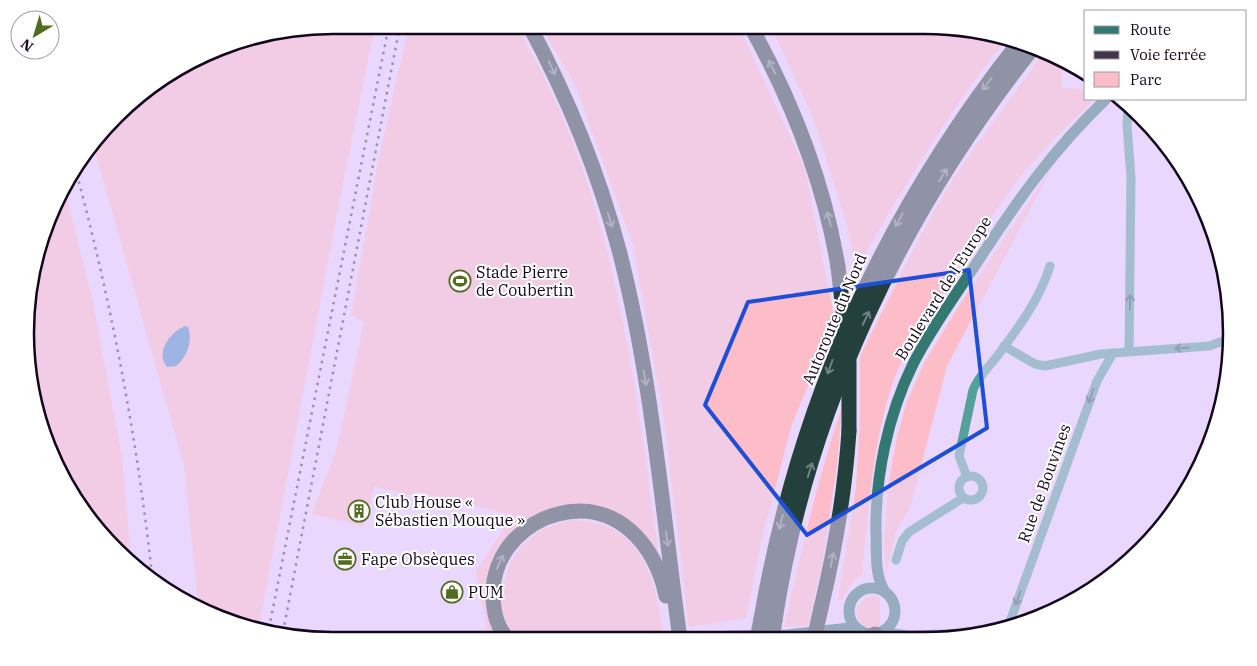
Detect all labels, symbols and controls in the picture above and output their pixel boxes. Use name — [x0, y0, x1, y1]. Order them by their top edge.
north arrow — [10, 10, 60, 60]
legend — [1084, 10, 1247, 100]
text: Route — [1130, 20, 1171, 39]
text: N — [17, 35, 37, 56]
text: Voie ferrée — [1130, 45, 1206, 64]
one-way arrow — [547, 60, 557, 75]
one-way arrow — [767, 60, 777, 75]
text: Parc — [1130, 70, 1162, 89]
one-way arrow — [982, 77, 993, 90]
one-way arrow — [938, 168, 948, 182]
one-way arrow — [606, 211, 616, 227]
one-way arrow — [824, 212, 833, 228]
street label: Boulevard de l'Europe — [891, 212, 995, 364]
one-way arrow — [894, 213, 904, 227]
street label: Autoroute du Nord — [797, 250, 871, 388]
place label: Stade Pierre de Coubertin — [476, 262, 574, 300]
sports icon: Stade Pierre de Coubertin — [448, 269, 472, 293]
one-way arrow — [1125, 294, 1134, 310]
one-way arrow — [862, 311, 871, 326]
one-way arrow — [1174, 343, 1190, 352]
one-way arrow — [825, 359, 834, 374]
one-way arrow — [640, 370, 650, 386]
one-way arrow — [1086, 388, 1095, 403]
street label: Rue de Bouvines — [1013, 421, 1075, 545]
one-way arrow — [805, 463, 815, 479]
place label: Club House « Sébastien Mouque » — [375, 492, 525, 530]
building icon: Club House « Sébastien Mouque » — [347, 499, 371, 523]
one-way arrow — [776, 513, 785, 529]
one-way arrow — [662, 531, 672, 547]
office icon: Fape Obsèques — [333, 547, 357, 571]
place label: Fape Obsèques — [361, 549, 475, 569]
one-way arrow — [827, 553, 837, 569]
one-way arrow — [496, 555, 506, 570]
shop icon: PUM — [440, 580, 464, 604]
place label: PUM — [468, 582, 504, 602]
one-way arrow — [1013, 590, 1022, 606]

